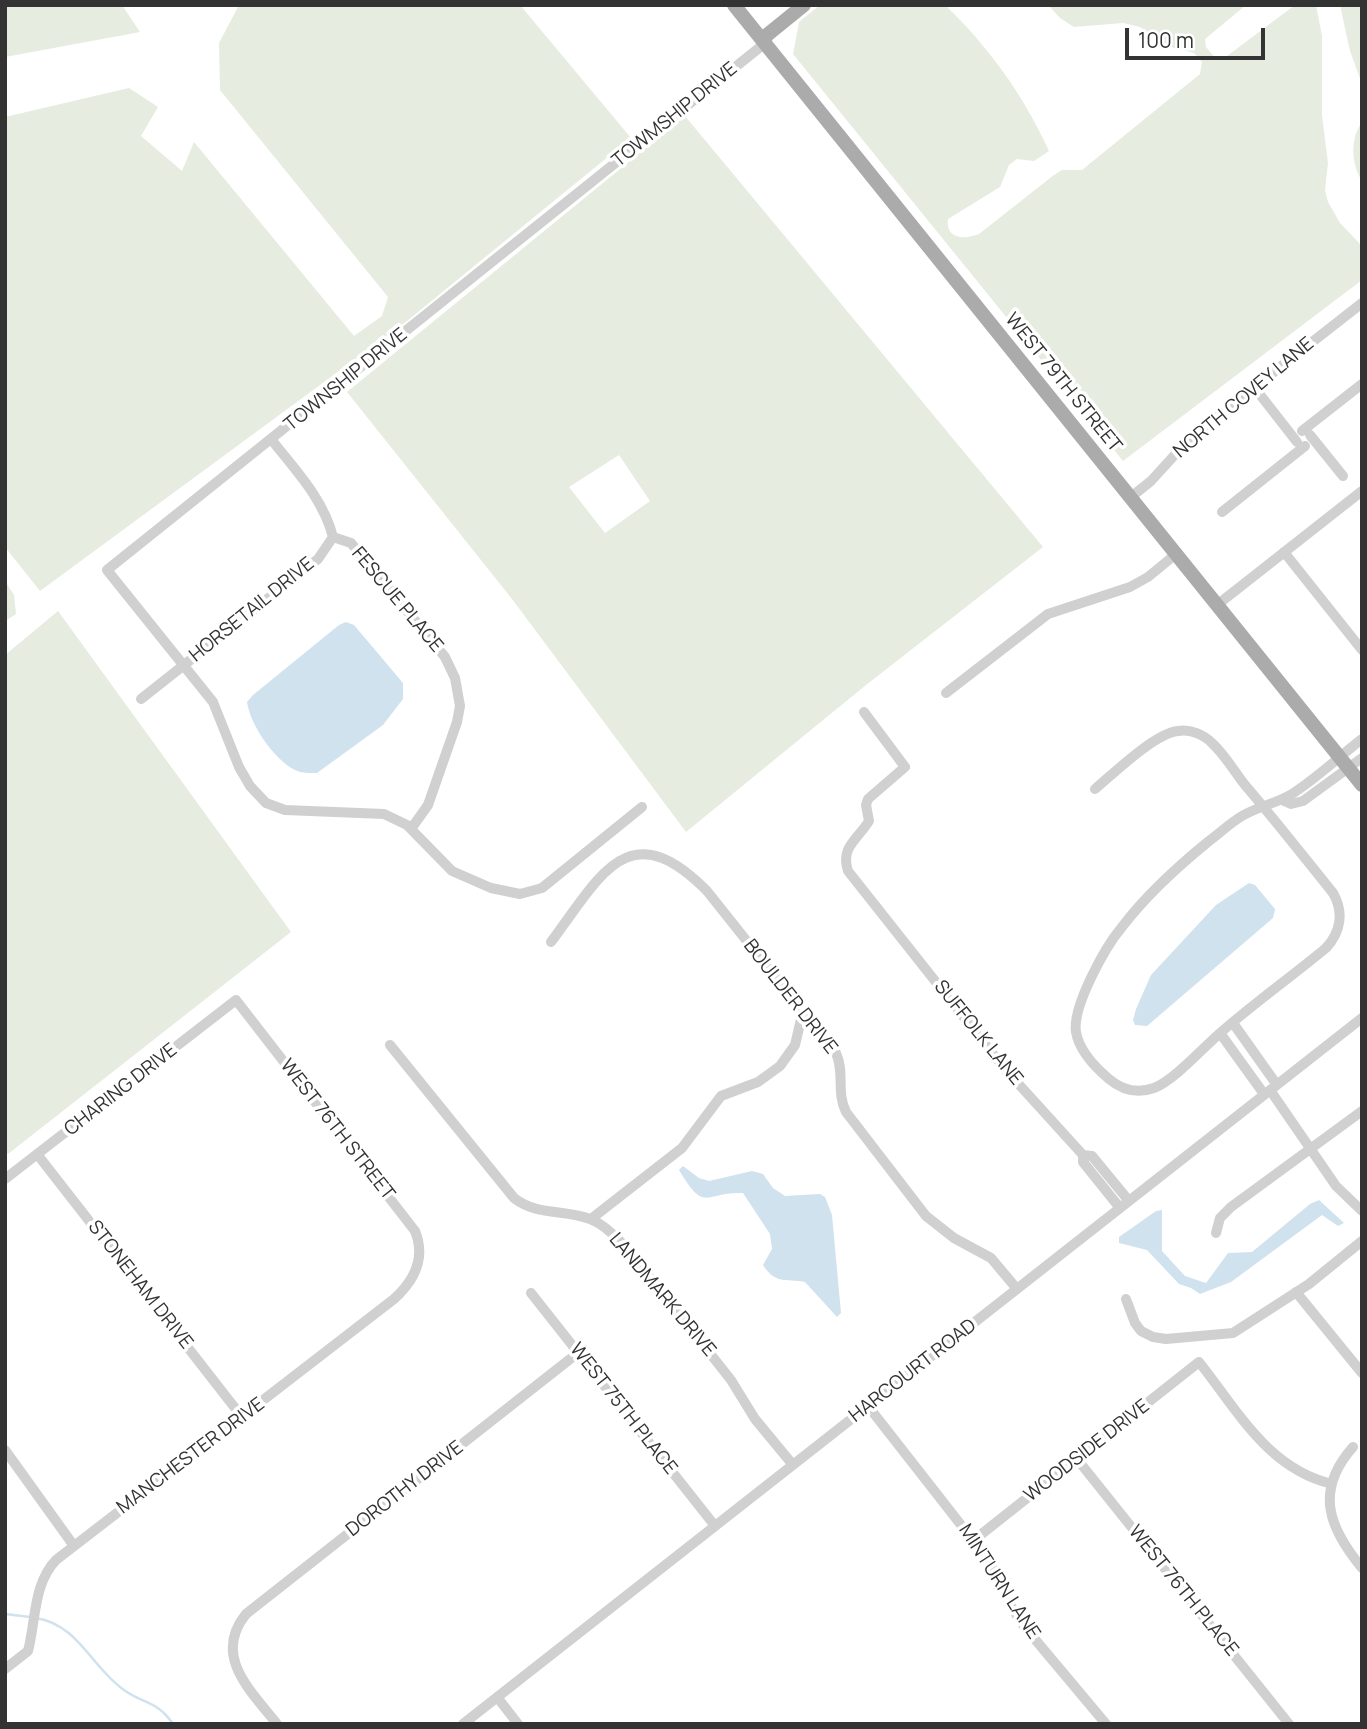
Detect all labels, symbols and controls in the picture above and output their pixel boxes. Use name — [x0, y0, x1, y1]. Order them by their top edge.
scale bar — [1129, 14, 1269, 58]
text: 100 m — [1138, 26, 1194, 54]
street label: TOWMSHIP DRIVE — [608, 58, 742, 172]
street label: WEST 79TH STREET — [1000, 309, 1126, 457]
street label: TOWNSHIP DRIVE — [280, 324, 412, 436]
street label: NORTH COVEY LANE — [1169, 333, 1319, 463]
street label: FESCUE PLACE — [346, 543, 448, 657]
street label: HORSETAIL DRIVE — [185, 553, 319, 667]
street label: BOULDER DRIVE — [738, 935, 842, 1059]
street label: SUFFOLK LANE — [929, 976, 1027, 1090]
street label: CHARING DRIVE — [60, 1039, 182, 1141]
street label: WEST 76TH STREET — [275, 1055, 399, 1205]
street label: STONEHAM DRIVE — [83, 1216, 197, 1354]
street label: LANDMARK DRIVE — [604, 1229, 720, 1361]
street label: HARCOURT ROAD — [845, 1314, 981, 1428]
street label: WEST 75TH PLACE — [565, 1339, 681, 1479]
street label: MANCHESTER DRIVE — [113, 1393, 269, 1519]
street label: WOODSIDE DRIVE — [1020, 1395, 1154, 1507]
street label: DOROTHY DRIVE — [342, 1436, 468, 1542]
street label: MINTURN LANE — [953, 1520, 1045, 1644]
street label: WEST 76TH PLACE — [1123, 1521, 1243, 1661]

